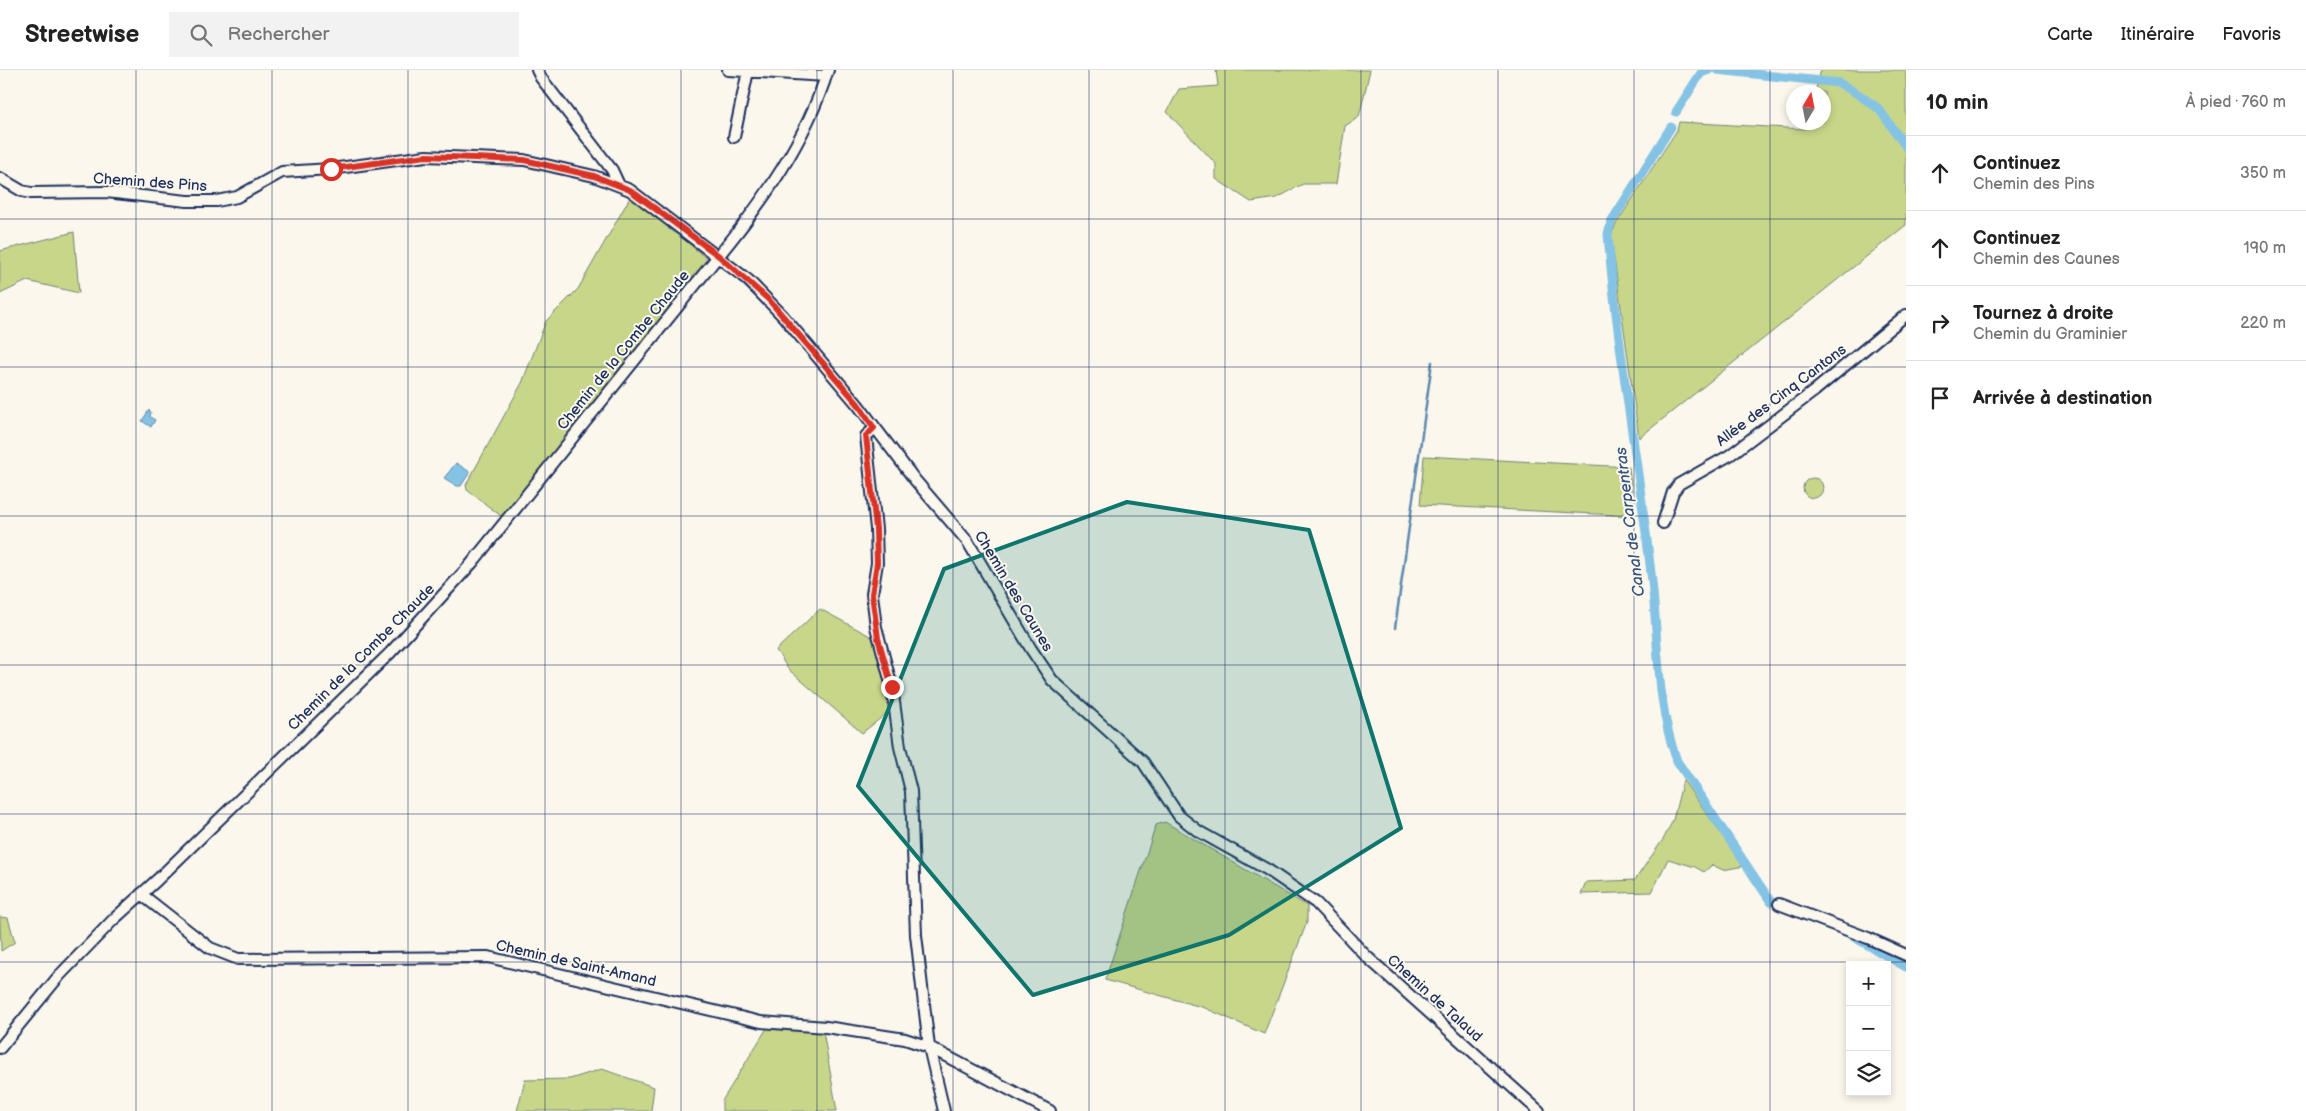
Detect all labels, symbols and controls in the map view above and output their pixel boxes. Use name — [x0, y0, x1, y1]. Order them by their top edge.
search box — [169, 12, 519, 57]
text: Streetwise — [25, 20, 139, 49]
icon: search — [187, 21, 215, 49]
text: Rechercher — [227, 23, 329, 46]
text: Carte — [2047, 24, 2093, 45]
text: Itinéraire — [2121, 24, 2194, 45]
text: Favoris — [2222, 24, 2281, 45]
north arrow — [1786, 85, 1831, 130]
text: 10 min — [1926, 90, 1988, 115]
text: À pied · 760 m — [2186, 93, 2286, 112]
text: Continuez — [1973, 152, 2060, 175]
route start — [320, 158, 343, 181]
icon: ahead — [1926, 159, 1954, 187]
text: 350 m — [2240, 164, 2286, 183]
street label: Chemin des Pins — [92, 169, 208, 196]
text: Chemin des Pins — [1973, 175, 2095, 194]
text: Continuez — [1973, 227, 2060, 250]
icon: ahead — [1926, 234, 1954, 262]
text: 190 m — [2244, 239, 2286, 258]
text: Chemin des Caunes — [1973, 250, 2120, 269]
street label: Chemin de la Combe Chaude — [553, 267, 694, 434]
text: Tournez à droite — [1973, 302, 2114, 325]
icon: right — [1926, 309, 1954, 337]
text: 220 m — [2240, 314, 2286, 333]
text: Chemin du Graminier — [1973, 325, 2127, 344]
street label: Allée des Cinq Cantons — [1712, 340, 1851, 451]
icon: arrive — [1926, 384, 1954, 412]
text: Arrivée à destination — [1973, 387, 2152, 410]
water label: Canal de Carpentras — [1612, 446, 1649, 598]
street label: Chemin des Caunes — [970, 527, 1057, 656]
street label: Chemin de la Combe Chaude — [284, 580, 439, 735]
route end — [881, 676, 904, 699]
street label: Chemin de Saint-Amand — [494, 936, 658, 991]
street label: Chemin de Talaud — [1383, 950, 1486, 1046]
map controls — [1846, 961, 1891, 1096]
button: + — [1846, 961, 1891, 1006]
button: − — [1846, 1006, 1891, 1051]
button: layers — [1846, 1051, 1891, 1096]

